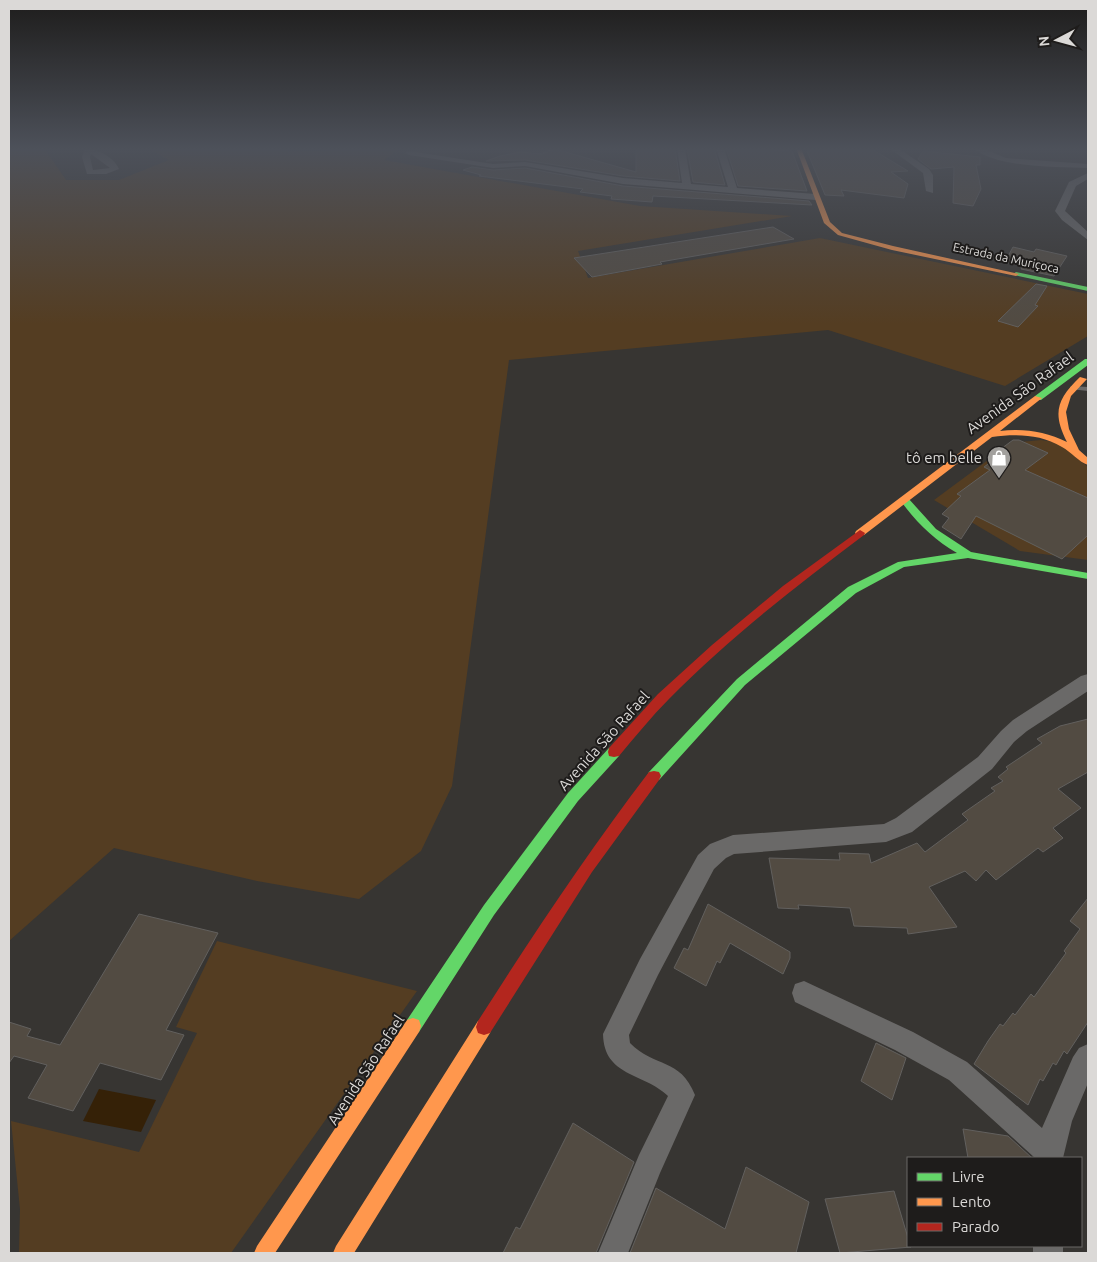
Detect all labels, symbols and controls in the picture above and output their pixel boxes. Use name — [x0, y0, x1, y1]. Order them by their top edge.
north arrow — [1032, 15, 1082, 65]
text: N — [1036, 35, 1053, 47]
street label: Estrada da Muriçoca — [952, 240, 1060, 275]
street label: Avenida São Rafael — [963, 348, 1076, 437]
shop icon: tô em belle — [986, 445, 1012, 479]
place label: tô em belle — [906, 449, 982, 466]
street label: Avenida São Rafael — [555, 687, 653, 794]
street label: Avenida São Rafael — [324, 1011, 408, 1128]
legend — [907, 1157, 1082, 1247]
text: Livre — [952, 1168, 985, 1185]
text: Lento — [952, 1193, 991, 1210]
text: Parado — [952, 1218, 999, 1235]

